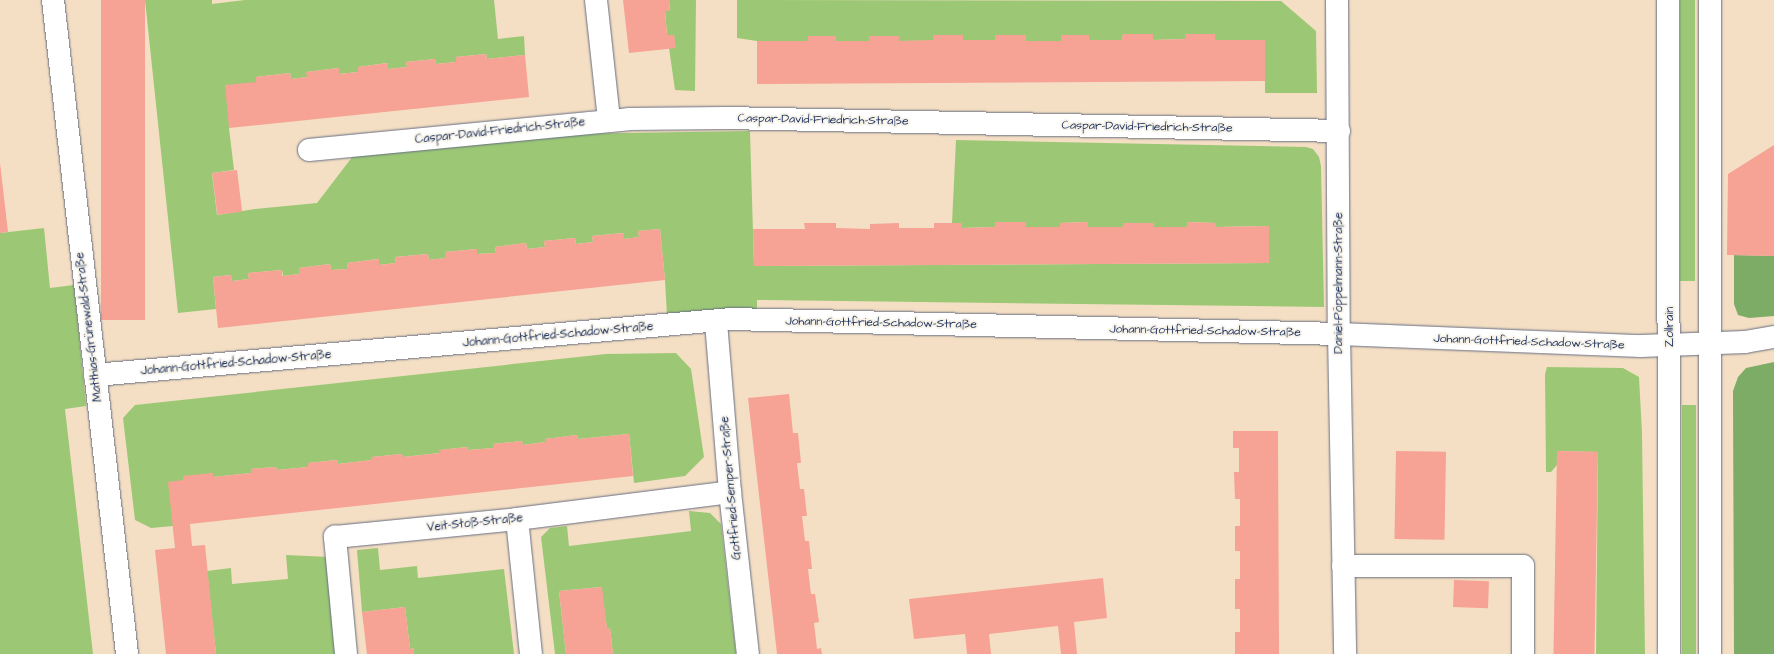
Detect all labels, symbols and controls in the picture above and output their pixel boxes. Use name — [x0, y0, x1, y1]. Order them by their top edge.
street label: Caspar-David-Friedrich-Straße — [737, 111, 909, 129]
street label: Caspar-David-Friedrich-Straße — [414, 115, 586, 147]
street label: Caspar-David-Friedrich-Straße — [1061, 118, 1233, 136]
street label: Daniel-Pöppelmann-Straße — [1332, 212, 1346, 354]
street label: Matthias-Grünewald-Straße — [73, 251, 105, 403]
street label: Zollrain — [1663, 307, 1677, 347]
street label: Johann-Gottfried-Schadow-Straße — [785, 314, 977, 332]
street label: Johann-Gottfried-Schadow-Straße — [462, 319, 654, 351]
street label: Johann-Gottfried-Schadow-Straße — [1109, 322, 1301, 340]
street label: Johann-Gottfried-Schadow-Straße — [1433, 331, 1625, 353]
street label: Johann-Gottfried-Schadow-Straße — [140, 347, 332, 379]
street label: Gottfried-Semper-Straße — [718, 416, 744, 560]
street label: Veit-Stoß-Straße — [426, 511, 524, 535]

